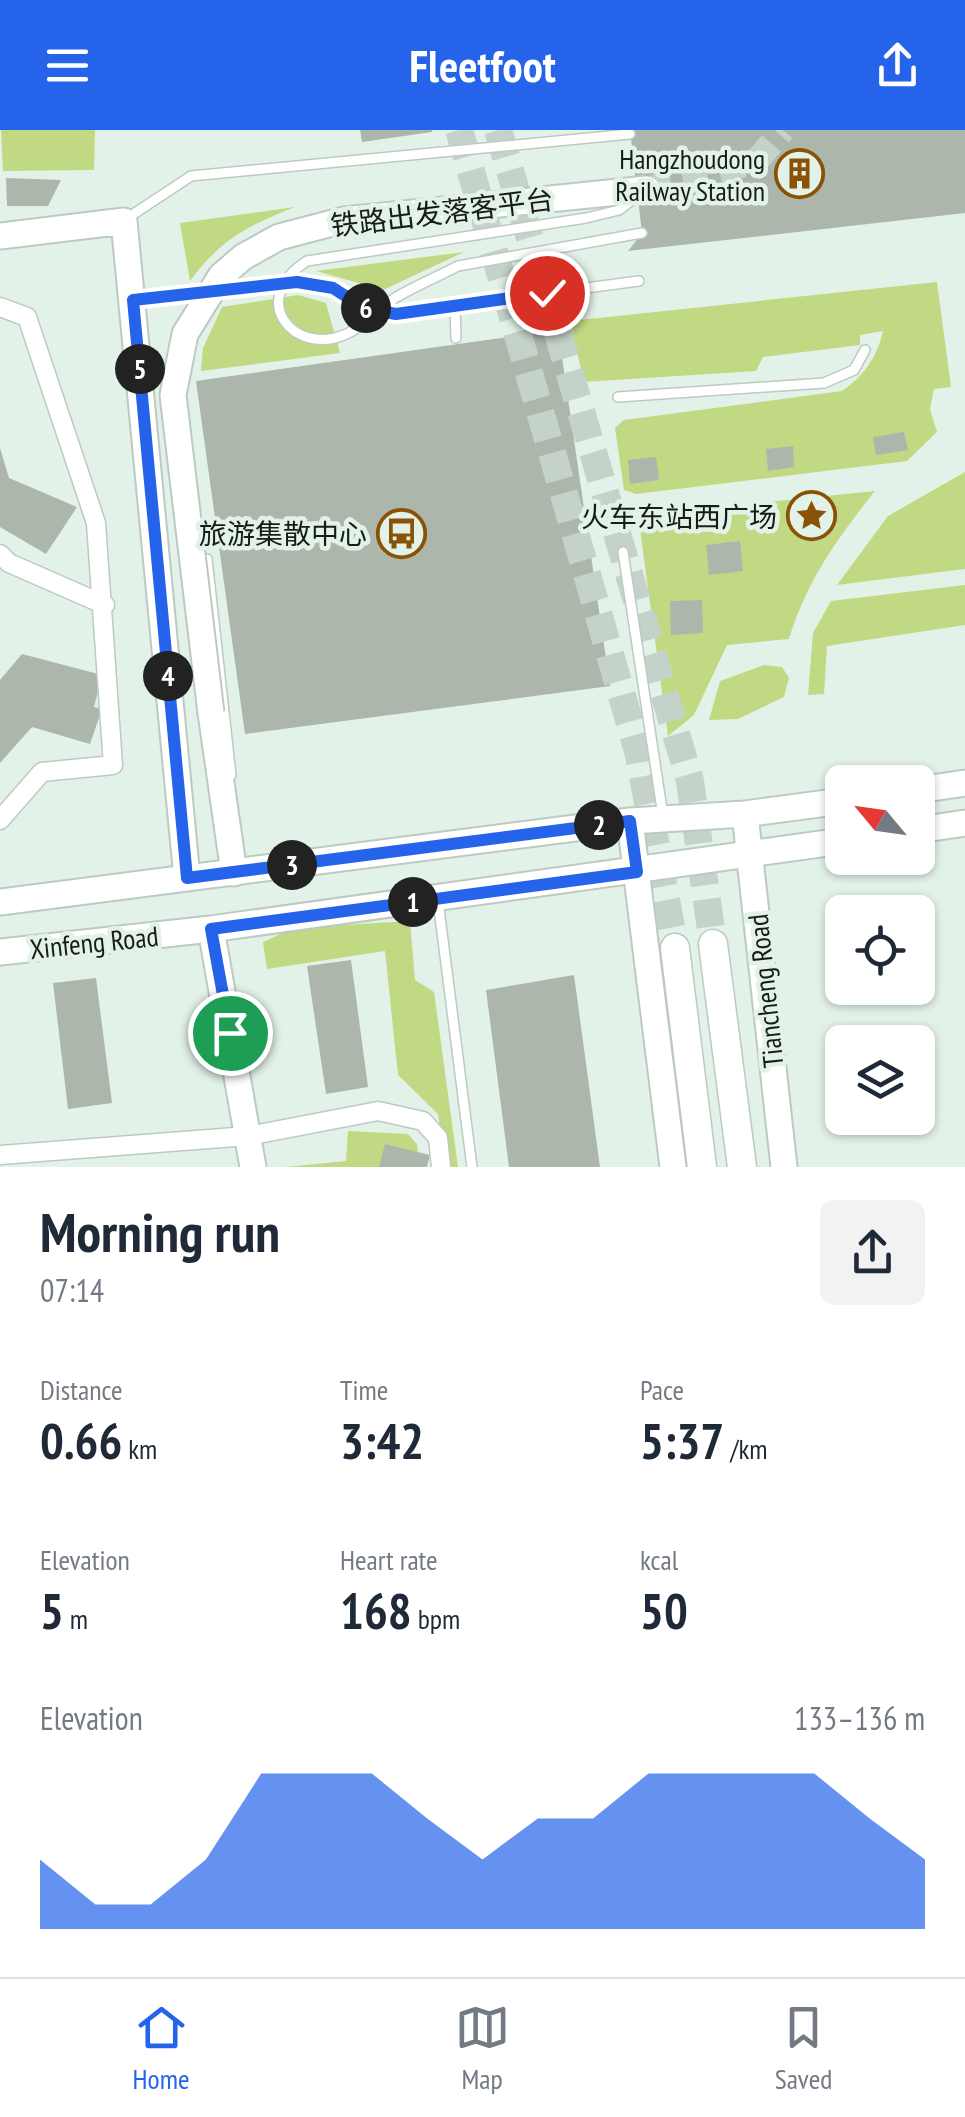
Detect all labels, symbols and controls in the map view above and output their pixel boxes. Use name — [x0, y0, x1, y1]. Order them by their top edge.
text: Fleetfoot — [409, 36, 556, 94]
icon: menu — [40, 38, 95, 93]
icon: share — [870, 38, 925, 93]
place label: Hangzhoudong Railway Station — [615, 140, 765, 209]
building icon: Hangzhoudong Railway Station — [774, 148, 826, 200]
street label: 铁路出发落客平台 — [329, 180, 555, 244]
pin — [505, 251, 590, 336]
icon: check — [520, 266, 575, 321]
pin: 6 — [341, 283, 391, 333]
text: 6 — [359, 289, 373, 326]
pin: 5 — [115, 344, 165, 394]
text: 5 — [133, 350, 147, 387]
place icon: 火车东站西广场 — [786, 490, 838, 542]
place label: 火车东站西广场 — [581, 498, 777, 535]
bus stop icon: 旅游集散中心 — [376, 507, 428, 559]
place label: 旅游集散中心 — [199, 515, 367, 552]
pin: 4 — [143, 651, 193, 701]
text: 4 — [161, 657, 175, 694]
north arrow — [825, 765, 935, 875]
map controls — [825, 765, 935, 1135]
pin: 2 — [574, 800, 624, 850]
text: 2 — [592, 806, 606, 843]
pin: 3 — [267, 840, 317, 890]
text: 3 — [285, 846, 299, 883]
pin: 1 — [388, 877, 438, 927]
text: 1 — [406, 883, 420, 920]
button: locate — [825, 895, 935, 1005]
street label: Tiancheng Road — [739, 912, 791, 1070]
street label: Xinfeng Road — [28, 917, 160, 967]
pin — [188, 991, 273, 1076]
icon: arrive — [203, 1006, 258, 1061]
button: layers — [825, 1025, 935, 1135]
text: Morning run — [40, 1196, 280, 1267]
button: share — [820, 1200, 925, 1305]
text: 07:14 — [40, 1269, 104, 1311]
text: Distance — [40, 1371, 123, 1408]
text: Time — [340, 1371, 388, 1408]
text: Pace — [640, 1371, 684, 1408]
text: 0.66 — [40, 1408, 122, 1473]
text: 3:42 — [340, 1408, 424, 1473]
text: 5:37 — [640, 1408, 724, 1473]
text: km — [122, 1430, 157, 1467]
text: /km — [724, 1430, 768, 1467]
text: Elevation — [40, 1541, 130, 1578]
text: Heart rate — [340, 1541, 438, 1578]
text: kcal — [640, 1541, 678, 1578]
text: 5 — [40, 1578, 64, 1643]
text: 168 — [340, 1578, 412, 1643]
text: 50 — [640, 1578, 688, 1643]
text: m — [64, 1600, 88, 1637]
text: bpm — [412, 1600, 460, 1637]
text: Elevation — [40, 1697, 143, 1739]
text: 133–136 m — [794, 1697, 925, 1739]
tab: Home — [133, 2000, 189, 2097]
tab: Map — [455, 2000, 510, 2097]
tab: Saved — [775, 2000, 832, 2097]

